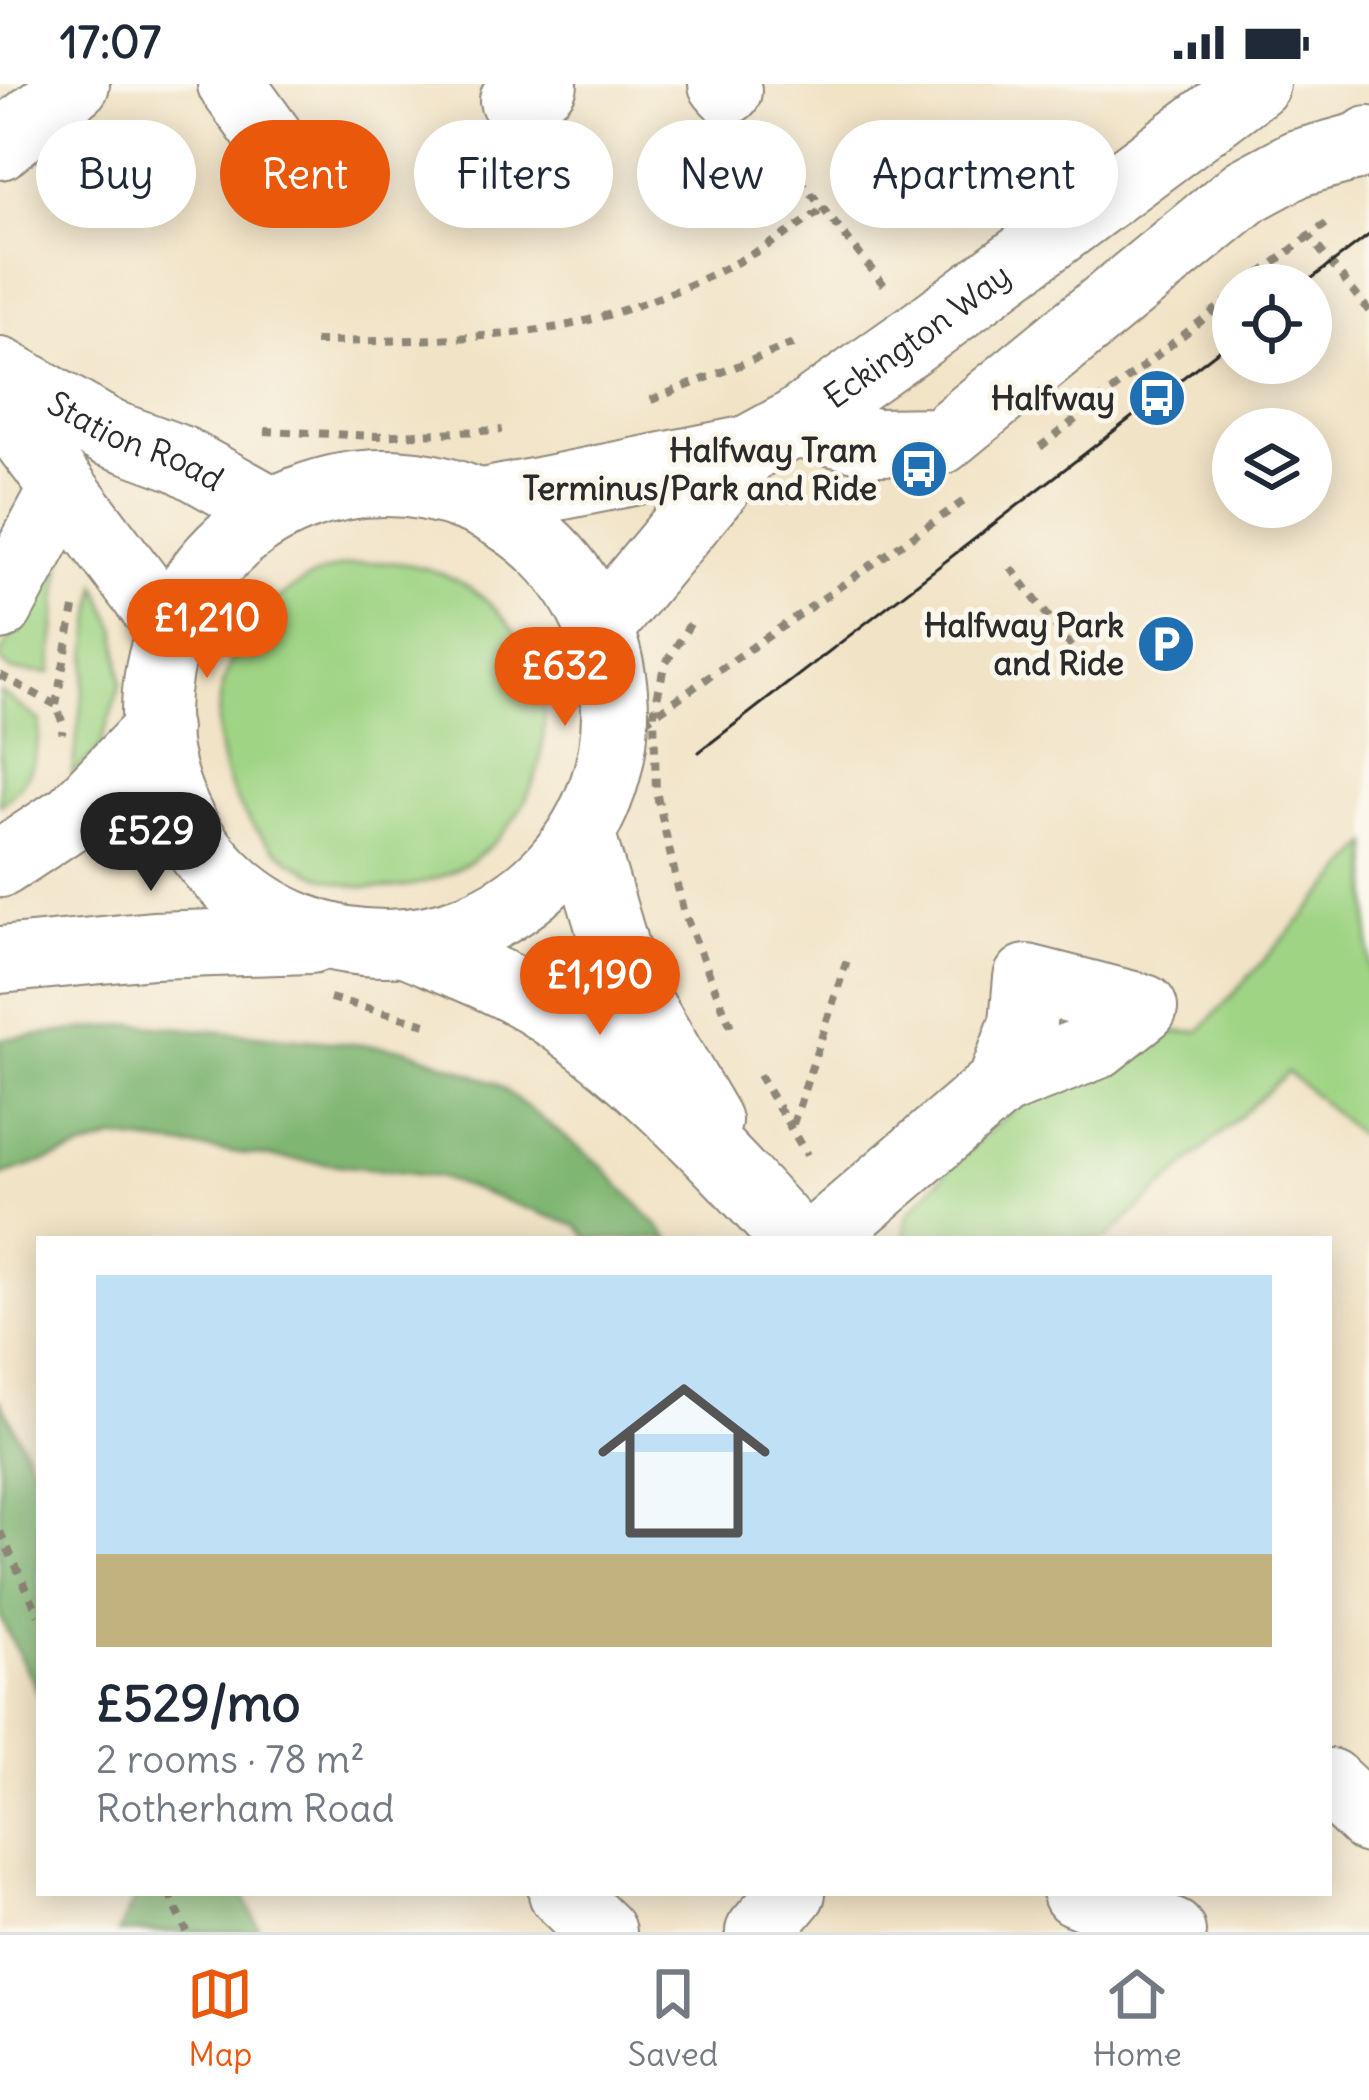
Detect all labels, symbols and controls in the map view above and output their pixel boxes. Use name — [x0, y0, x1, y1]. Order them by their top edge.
text: 17:07 — [60, 14, 161, 70]
chip: Buy — [36, 120, 196, 228]
chip: Rent — [220, 120, 390, 228]
chip: Filters — [414, 120, 613, 228]
chip: New — [637, 120, 806, 228]
chip: Apartment — [830, 120, 1118, 228]
street label: Eckington Way — [815, 254, 1018, 417]
map controls — [1212, 264, 1332, 528]
button: locate — [1212, 264, 1332, 384]
bus stop icon: Halfway — [1126, 367, 1188, 429]
place label: Halfway — [991, 377, 1115, 419]
street label: Station Road — [40, 382, 231, 500]
button: layers — [1212, 408, 1332, 528]
place label: Halfway Tram Terminus/Park and Ride — [523, 429, 877, 509]
bus stop icon: Halfway Tram Terminus/Park and Ride — [888, 438, 950, 500]
pin: £1,210 — [109, 579, 305, 681]
text: £1,210 — [154, 593, 260, 642]
place label: Halfway Park and Ride — [924, 604, 1124, 684]
parking icon: Halfway Park and Ride — [1135, 613, 1197, 675]
pin: £632 — [494, 627, 636, 729]
text: £632 — [522, 641, 608, 690]
pin: £529 — [80, 792, 222, 894]
text: £529 — [107, 806, 195, 855]
pin: £1,190 — [502, 936, 698, 1038]
text: £1,190 — [547, 950, 653, 999]
icon: home — [576, 1353, 792, 1569]
text: £529/mo — [96, 1671, 300, 1735]
text: 2 rooms · 78 m² — [96, 1735, 365, 1784]
text: Rotherham Road — [96, 1784, 394, 1833]
tab: Map — [187, 1961, 253, 2075]
tab: Saved — [628, 1961, 718, 2075]
tab: Home — [1093, 1961, 1182, 2075]

